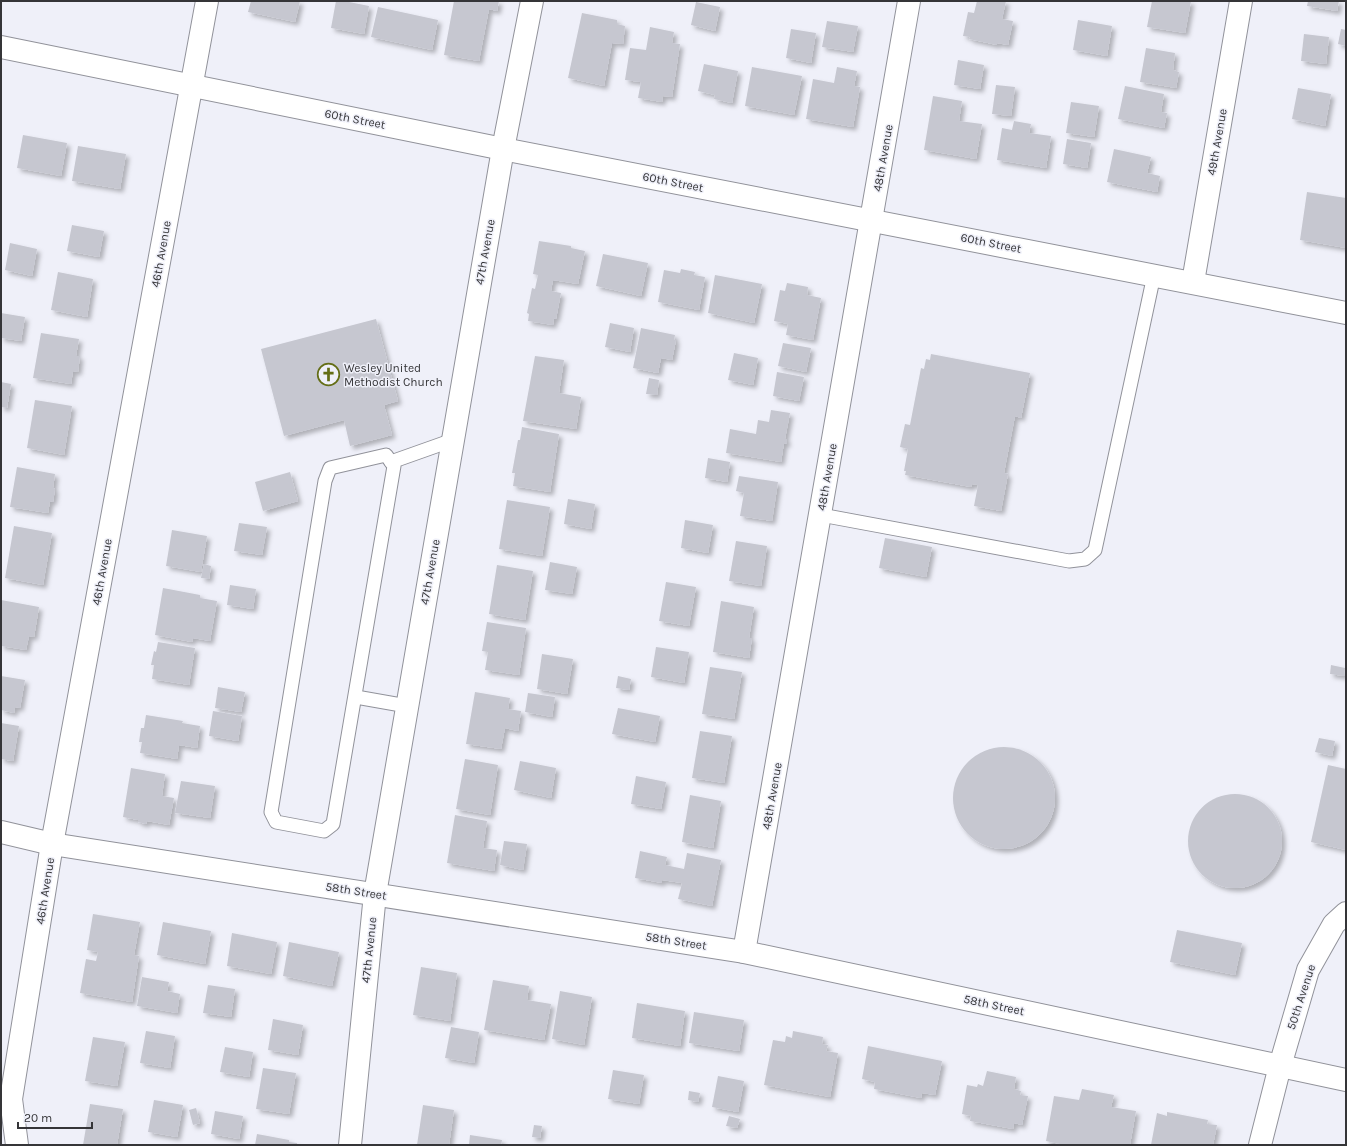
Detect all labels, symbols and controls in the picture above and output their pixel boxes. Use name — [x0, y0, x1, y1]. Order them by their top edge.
street label: 60th Street — [323, 106, 387, 132]
street label: 49th Avenue — [1204, 107, 1230, 177]
street label: 48th Avenue — [870, 123, 896, 193]
street label: 60th Street — [641, 169, 705, 195]
street label: 47th Avenue — [472, 218, 498, 286]
street label: 46th Avenue — [148, 219, 174, 289]
street label: 60th Street — [959, 230, 1023, 256]
place label: Wesley United Methodist Church — [344, 361, 443, 389]
church icon: Wesley United Methodist Church — [316, 362, 342, 388]
street label: 48th Avenue — [814, 442, 840, 512]
street label: 46th Avenue — [89, 537, 115, 607]
street label: 47th Avenue — [417, 538, 443, 606]
street label: 48th Avenue — [759, 761, 785, 831]
street label: 46th Avenue — [33, 856, 57, 926]
street label: 58th Street — [324, 879, 388, 903]
street label: 47th Avenue — [359, 916, 379, 984]
street label: 58th Street — [644, 929, 708, 953]
street label: 50th Avenue — [1284, 963, 1318, 1031]
street label: 58th Street — [962, 992, 1026, 1018]
scale bar — [18, 1104, 92, 1130]
text: 20 m — [24, 1111, 52, 1125]

